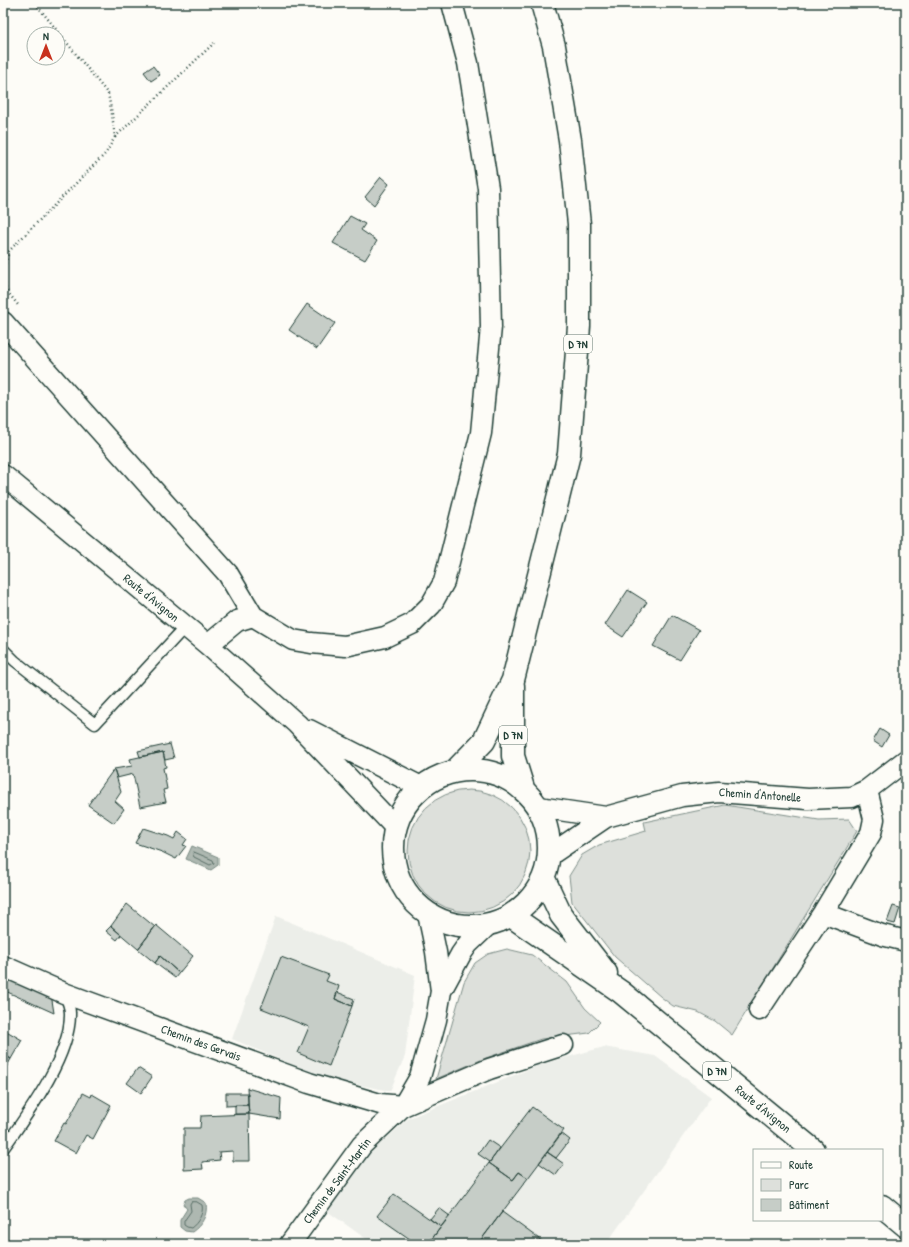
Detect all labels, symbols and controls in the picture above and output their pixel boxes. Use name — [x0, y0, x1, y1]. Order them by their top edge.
north arrow — [26, 26, 66, 66]
text: N — [43, 29, 49, 43]
road number: D 7N — [564, 335, 592, 353]
street label: Route d'Avignon — [120, 570, 183, 626]
road number: D 7N — [499, 726, 527, 744]
street label: Chemin d'Antonelle — [718, 783, 802, 806]
street label: Chemin des Gervais — [159, 1020, 244, 1065]
road number: D 7N — [703, 1062, 731, 1080]
street label: Route d'Avignon — [732, 1081, 795, 1137]
street label: Chemin de Saint-Martin — [299, 1134, 375, 1227]
legend — [753, 1149, 883, 1221]
text: Route — [789, 1156, 813, 1173]
text: Parc — [789, 1176, 809, 1193]
text: Bâtiment — [789, 1196, 830, 1213]

